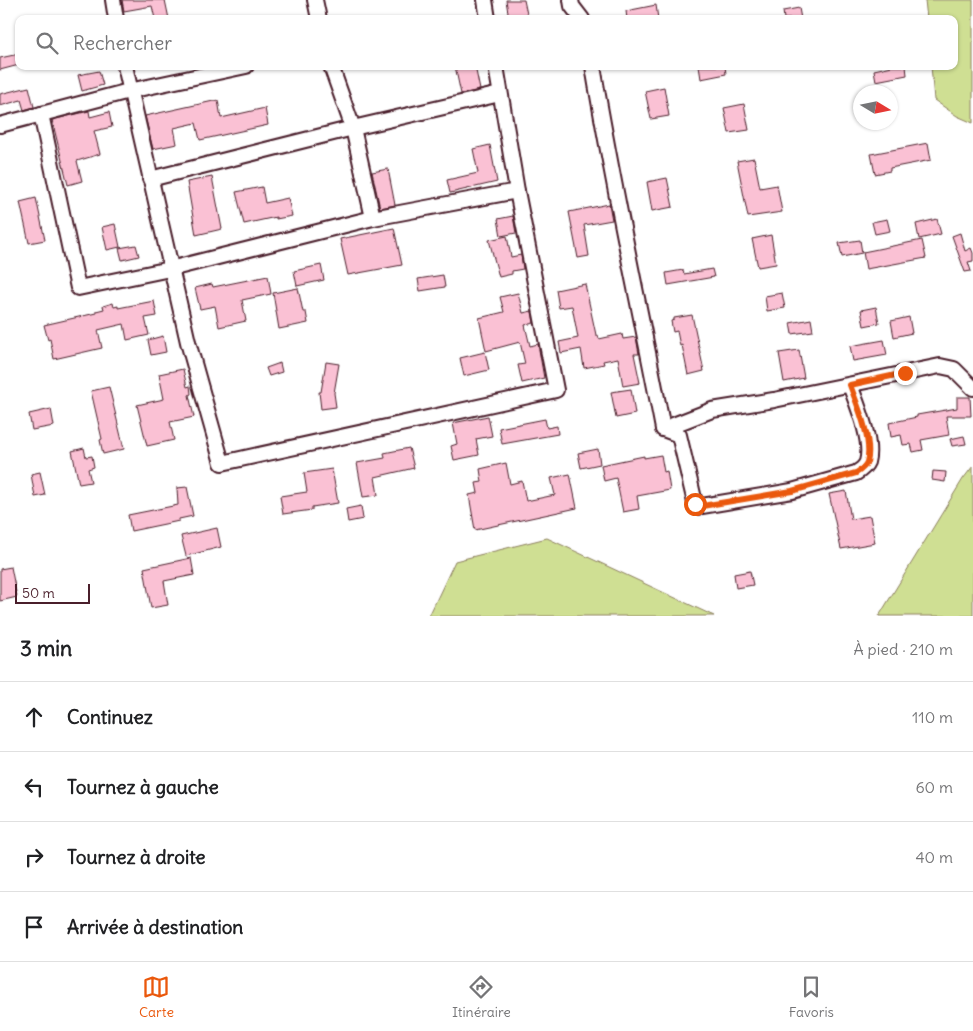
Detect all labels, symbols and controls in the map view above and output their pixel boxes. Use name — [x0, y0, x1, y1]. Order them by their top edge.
search box — [15, 15, 958, 70]
icon: search — [33, 29, 61, 57]
text: Rechercher — [73, 31, 172, 55]
north arrow — [853, 85, 898, 130]
route end — [894, 362, 917, 385]
route start — [684, 493, 707, 516]
scale bar — [15, 581, 90, 604]
text: 50 m — [22, 584, 55, 602]
text: 3 min — [20, 635, 72, 662]
text: À pied · 210 m — [854, 639, 953, 659]
icon: ahead — [20, 703, 48, 731]
text: Continuez — [67, 705, 153, 729]
text: 110 m — [912, 707, 953, 727]
icon: left — [20, 773, 48, 801]
text: Tournez à gauche — [67, 775, 219, 799]
text: 60 m — [915, 777, 953, 797]
icon: right — [20, 843, 48, 871]
text: Tournez à droite — [67, 845, 206, 869]
text: 40 m — [915, 847, 953, 867]
icon: arrive — [20, 913, 48, 941]
text: Arrivée à destination — [67, 915, 243, 939]
tab: Carte — [139, 973, 174, 1021]
tab: Itinéraire — [452, 973, 511, 1021]
tab: Favoris — [789, 973, 834, 1021]

